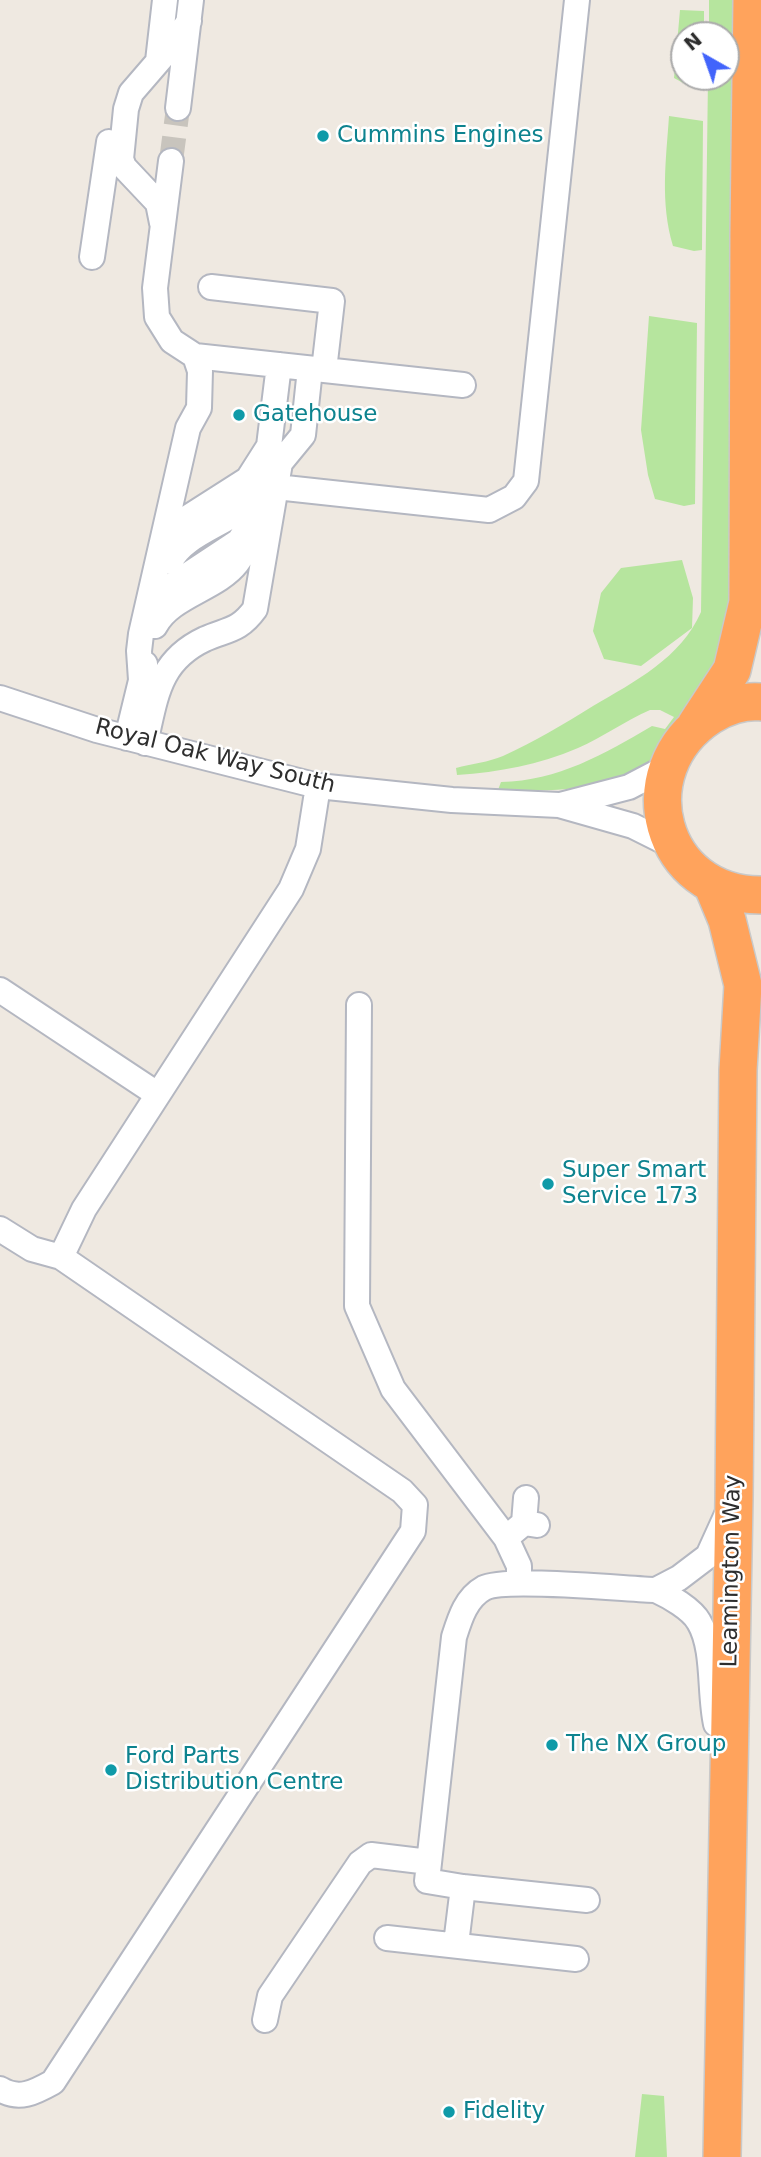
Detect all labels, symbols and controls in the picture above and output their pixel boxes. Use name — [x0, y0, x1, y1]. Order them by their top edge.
north arrow — [670, 21, 740, 91]
text: N — [680, 28, 706, 55]
place label: Cummins Engines — [337, 122, 544, 150]
marker: Cummins Engines — [315, 128, 331, 144]
place label: Gatehouse — [253, 401, 377, 429]
marker: Gatehouse — [231, 407, 247, 423]
street label: Royal Oak Way South — [92, 714, 338, 800]
place label: Super Smart Service 173 — [562, 1157, 706, 1211]
marker: Super Smart Service 173 — [540, 1176, 556, 1192]
street label: Leamington Way — [717, 1474, 747, 1668]
place label: The NX Group — [566, 1731, 726, 1759]
marker: The NX Group — [544, 1737, 560, 1753]
place label: Ford Parts Distribution Centre — [125, 1743, 343, 1797]
marker: Ford Parts Distribution Centre — [103, 1762, 119, 1778]
place label: Fidelity — [463, 2098, 545, 2126]
marker: Fidelity — [441, 2104, 457, 2120]

